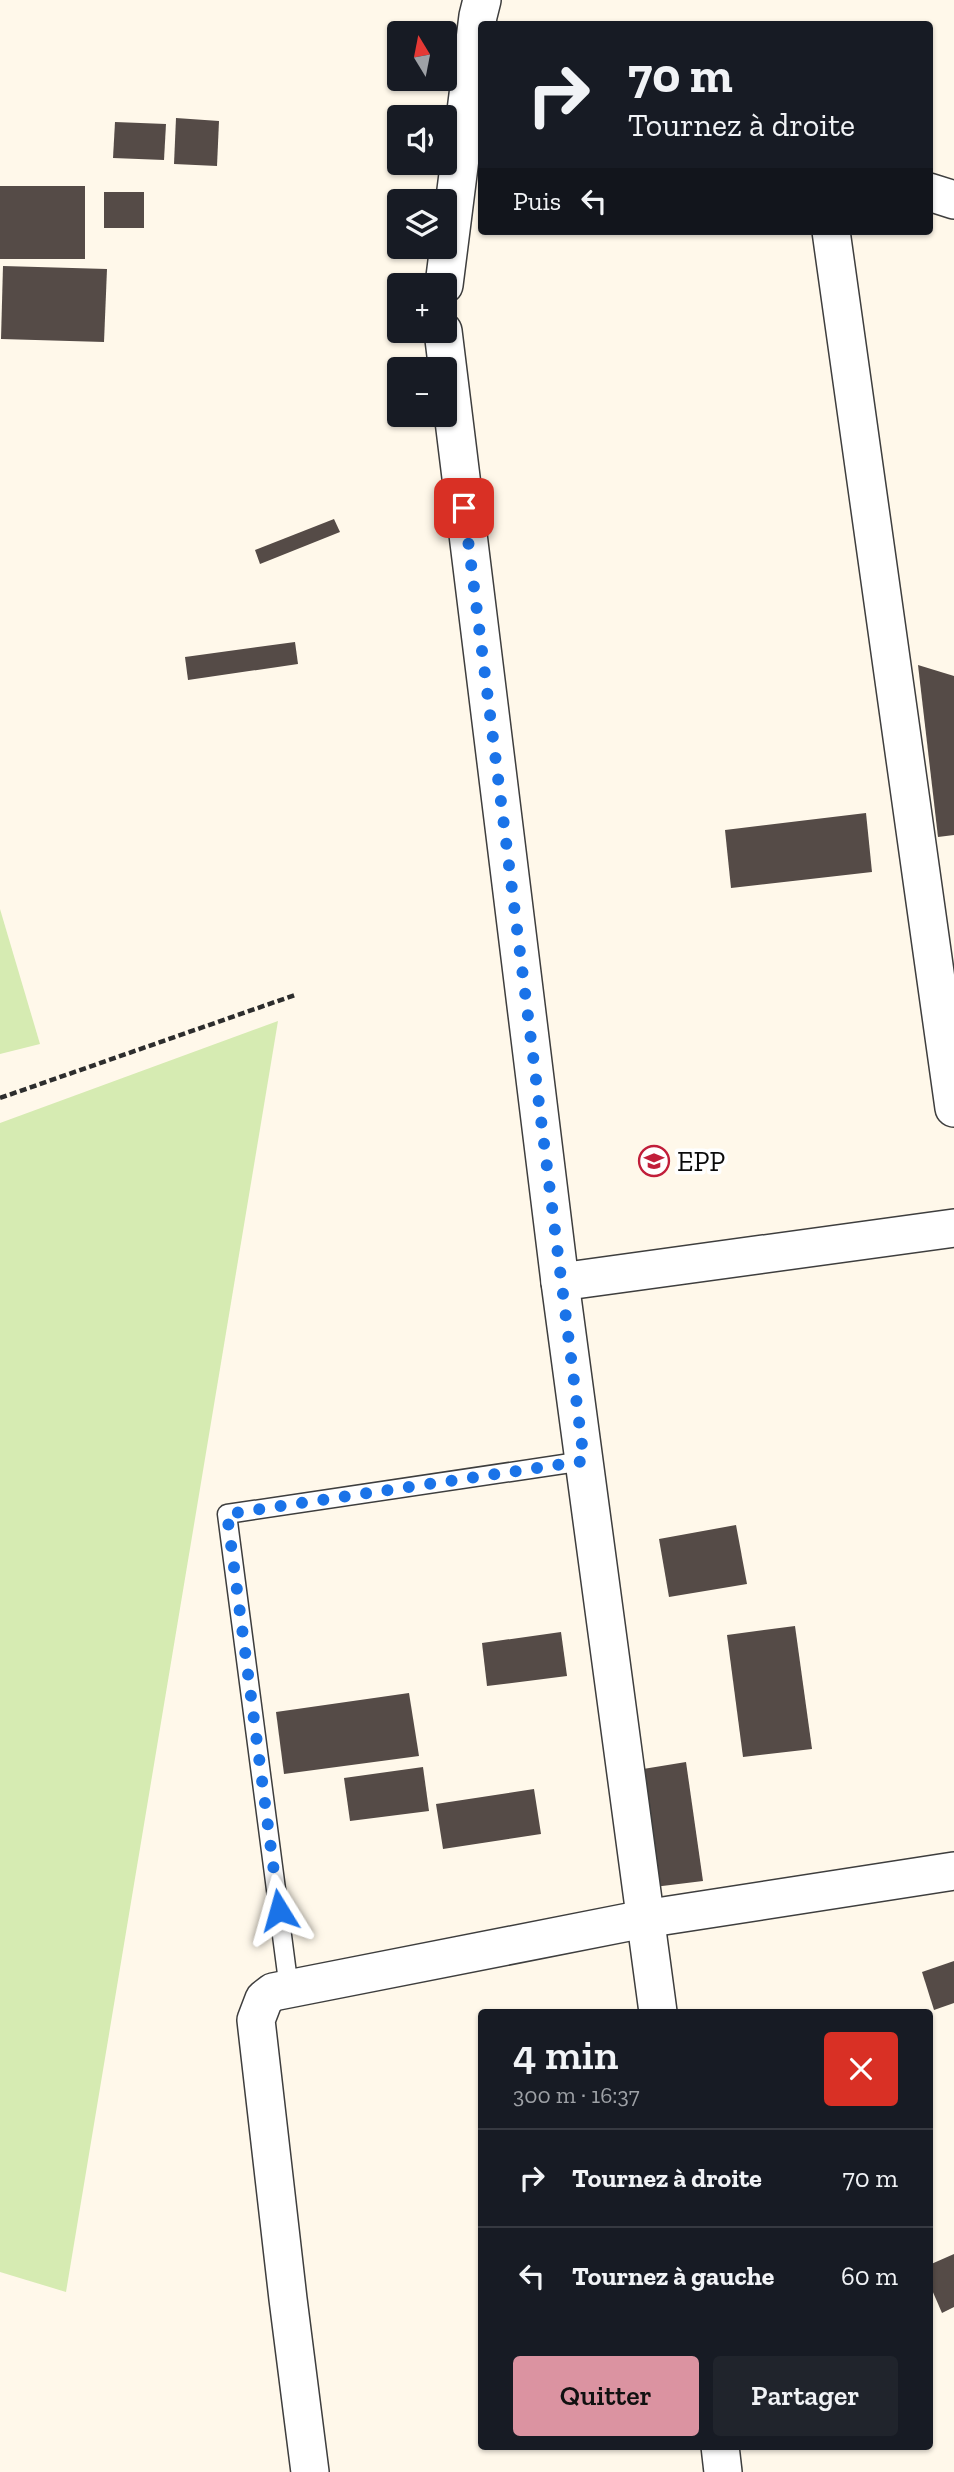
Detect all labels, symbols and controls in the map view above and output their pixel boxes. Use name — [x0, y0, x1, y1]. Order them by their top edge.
north arrow — [387, 21, 457, 91]
map controls — [387, 21, 457, 427]
text: 70 m — [628, 46, 733, 105]
icon: right — [513, 49, 604, 140]
button: sound — [387, 105, 457, 175]
text: Tournez à droite — [628, 106, 855, 144]
icon: left — [575, 182, 613, 220]
text: Puis — [513, 185, 561, 217]
button: layers — [387, 189, 457, 259]
button: + — [387, 273, 457, 343]
button: − — [387, 357, 457, 427]
pin — [434, 478, 494, 538]
icon: arrive — [445, 489, 483, 527]
school or university icon: EPP — [637, 1144, 671, 1178]
place label: EPP — [677, 1145, 725, 1178]
position arrow — [242, 1873, 316, 1947]
text: 4 min — [513, 2029, 618, 2080]
button: close — [824, 2032, 898, 2106]
text: 300 m · 16:37 — [513, 2081, 640, 2109]
icon: right — [513, 2159, 551, 2197]
text: Tournez à droite — [572, 2162, 762, 2194]
text: 70 m — [842, 2162, 898, 2194]
icon: left — [513, 2257, 551, 2295]
text: Tournez à gauche — [572, 2260, 774, 2292]
text: 60 m — [841, 2260, 898, 2292]
button: Quitter — [513, 2356, 699, 2436]
button: Partager — [713, 2356, 898, 2436]

